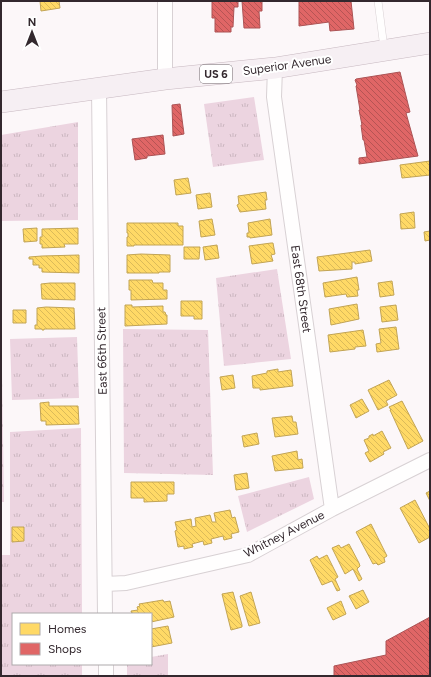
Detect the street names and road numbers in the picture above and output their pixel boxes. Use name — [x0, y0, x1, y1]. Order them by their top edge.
street label: Superior Avenue — [242, 52, 333, 78]
road number: US 6 — [200, 65, 232, 83]
street label: East 68th Street — [288, 244, 314, 334]
street label: East 66th Street — [94, 307, 110, 395]
street label: Whitney Avenue — [241, 507, 327, 560]

